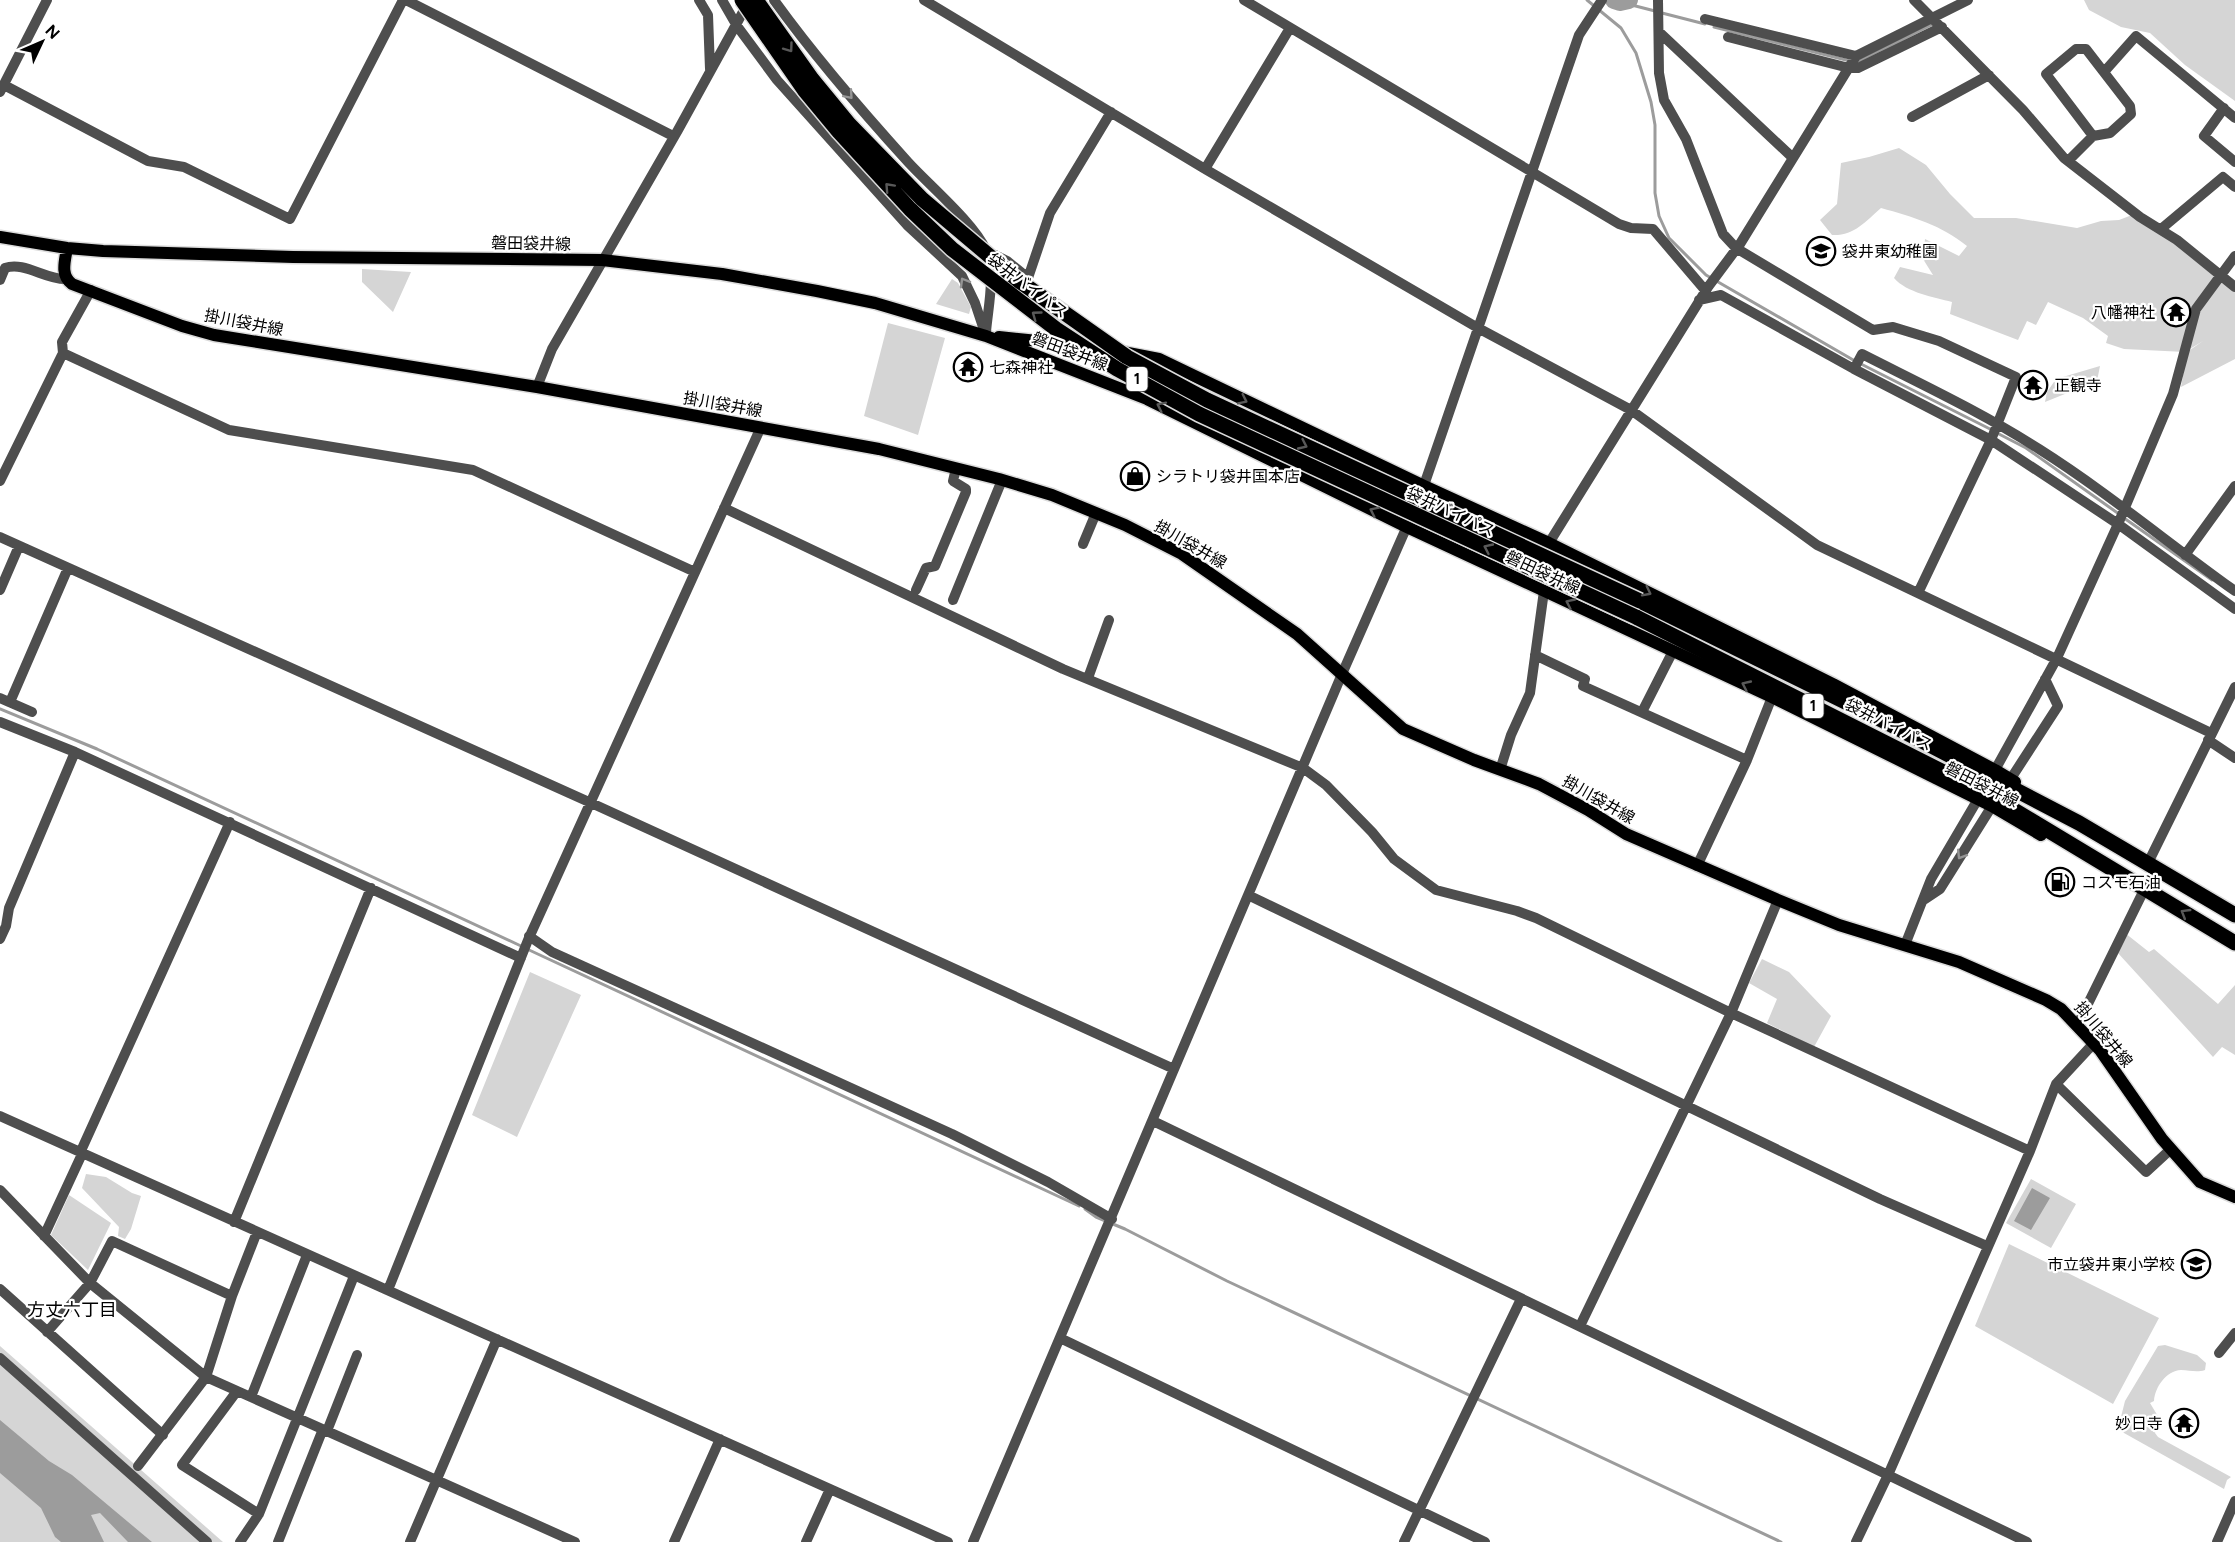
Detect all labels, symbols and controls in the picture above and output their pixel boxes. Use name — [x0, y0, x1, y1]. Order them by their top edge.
north arrow — [12, 12, 72, 72]
text: N — [41, 21, 64, 43]
one-way arrow — [782, 41, 793, 52]
one-way arrow — [842, 88, 853, 99]
one-way arrow — [885, 183, 896, 194]
street label: 磐田袋井線 — [491, 233, 571, 254]
school or university icon: 袋井東幼稚園 — [1805, 235, 1837, 267]
place label: 袋井東幼稚園 — [1842, 242, 1938, 261]
street label: 袋井バイパス — [984, 249, 1072, 322]
one-way arrow — [960, 278, 971, 288]
temple icon: 八幡神社 — [2160, 296, 2192, 328]
place label: 八幡神社 — [2091, 303, 2155, 322]
street label: 掛川袋井線 — [203, 306, 285, 339]
one-way arrow — [1031, 311, 1042, 322]
street label: 磐田袋井線 — [1029, 328, 1111, 375]
temple icon: 七森神社 — [952, 351, 984, 383]
place label: 七森神社 — [989, 358, 1053, 377]
road number: 1 — [1126, 367, 1148, 391]
temple icon: 正観寺 — [2017, 369, 2049, 401]
place label: 正観寺 — [2054, 376, 2102, 395]
street label: 掛川袋井線 — [682, 388, 764, 421]
one-way arrow — [1237, 392, 1248, 404]
one-way arrow — [1157, 402, 1168, 414]
one-way arrow — [1296, 437, 1307, 449]
shop icon: シラトリ袋井国本店 — [1119, 460, 1151, 492]
place label: シラトリ袋井国本店 — [1156, 467, 1300, 486]
street label: 袋井バイパス — [1403, 483, 1498, 540]
one-way arrow — [1370, 507, 1380, 518]
street label: 掛川袋井線 — [1151, 516, 1230, 573]
one-way arrow — [1484, 544, 1495, 556]
street label: 磐田袋井線 — [1503, 547, 1583, 598]
one-way arrow — [1641, 584, 1652, 596]
one-way arrow — [1565, 598, 1576, 610]
one-way arrow — [1742, 681, 1753, 693]
road number: 1 — [1802, 694, 1824, 718]
street label: 袋井バイパス — [1842, 694, 1936, 755]
street label: 磐田袋井線 — [1942, 758, 2022, 811]
street label: 掛川袋井線 — [1559, 771, 1638, 828]
one-way arrow — [1957, 849, 1969, 859]
fuel station icon: コスモ石油 — [2044, 866, 2076, 898]
place label: コスモ石油 — [2081, 873, 2161, 892]
one-way arrow — [2181, 908, 2191, 920]
street label: 掛川袋井線 — [2071, 998, 2137, 1071]
school or university icon: 市立袋井東小学校 — [2180, 1248, 2212, 1280]
place label: 市立袋井東小学校 — [2047, 1255, 2175, 1274]
district label: 方丈六丁目 — [27, 1299, 117, 1321]
temple icon: 妙日寺 — [2168, 1407, 2200, 1439]
place label: 妙日寺 — [2115, 1414, 2163, 1433]

